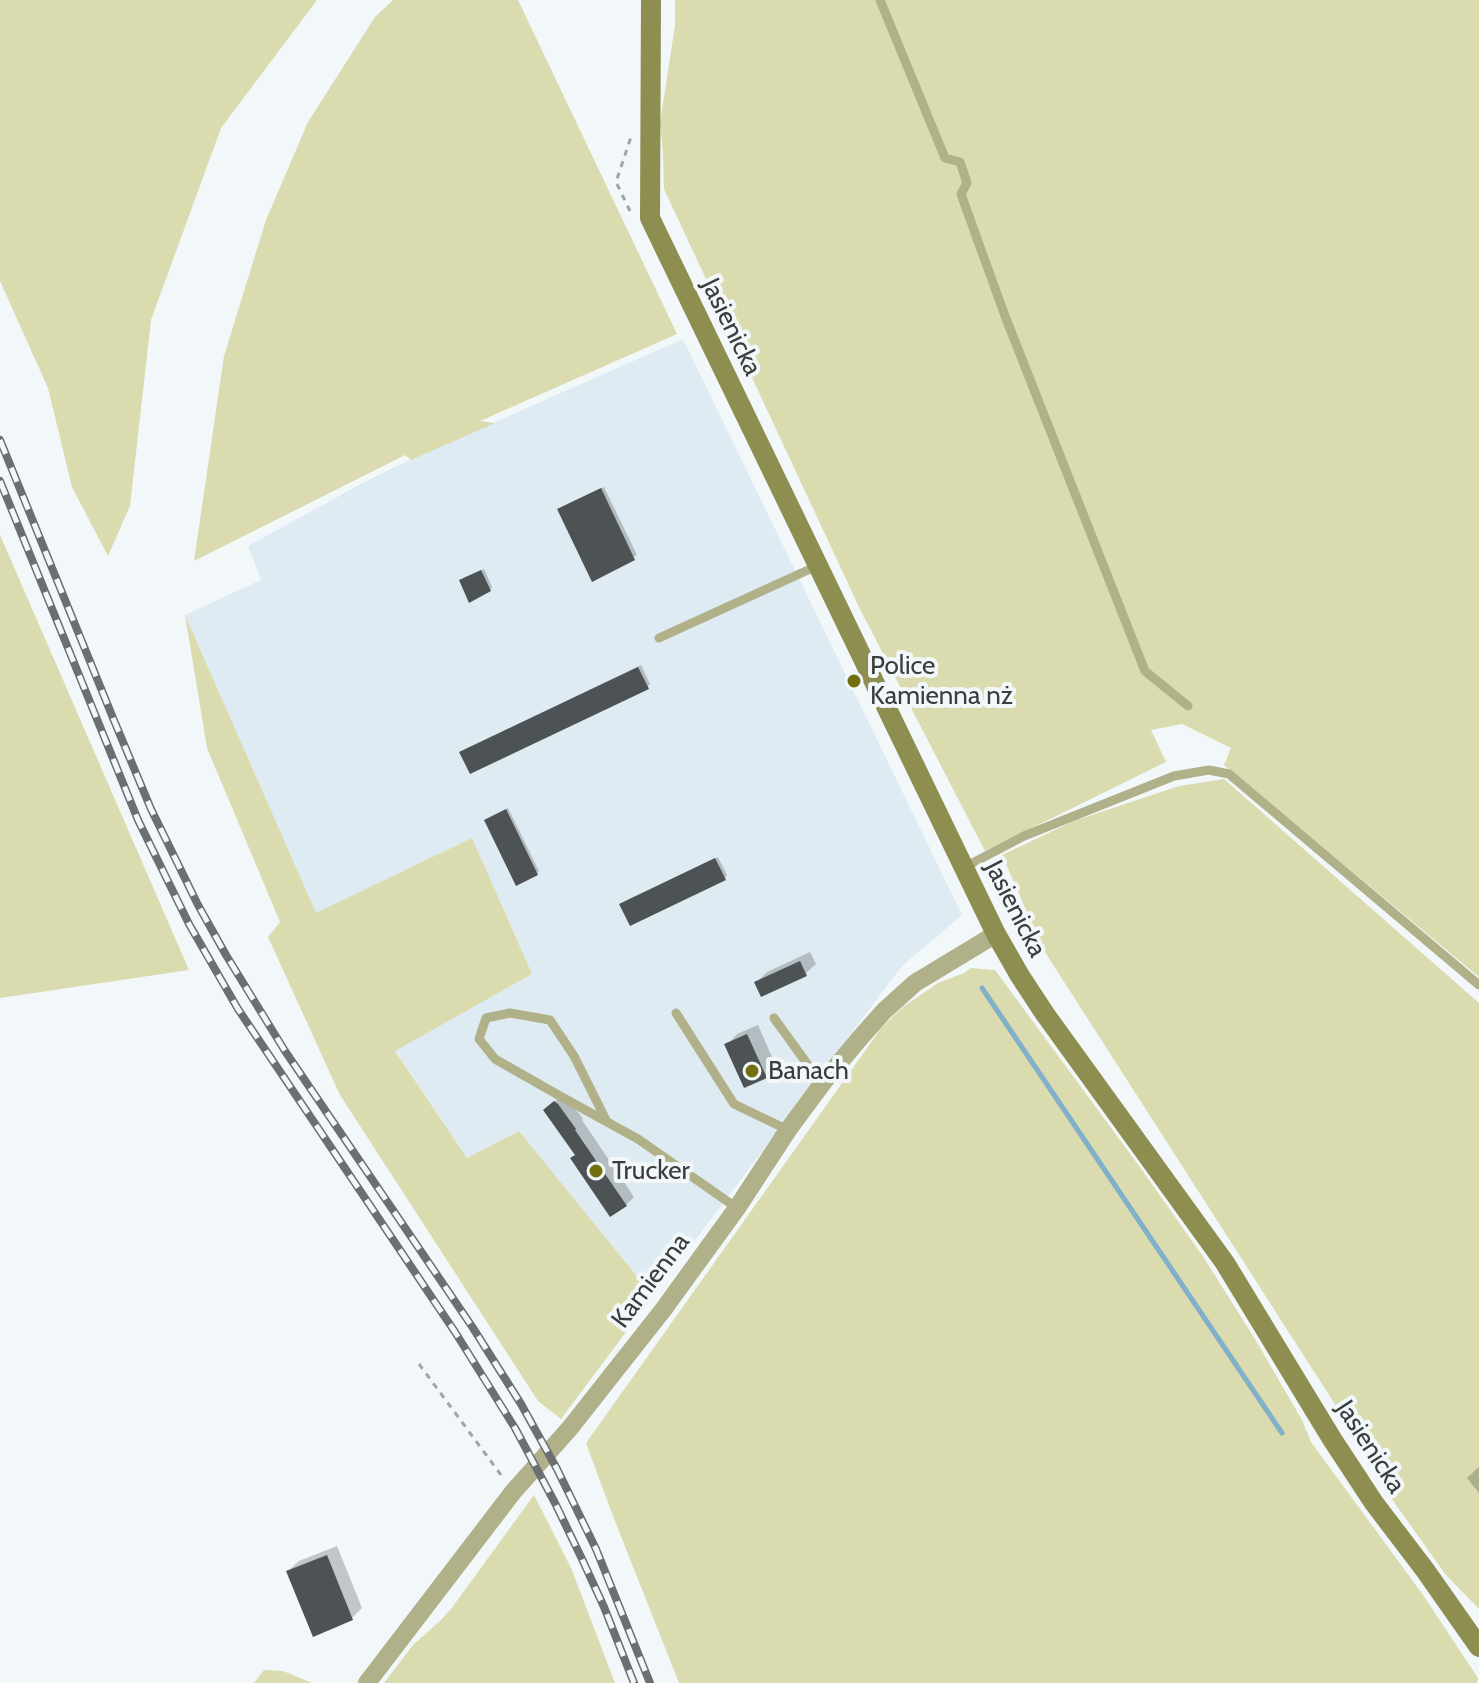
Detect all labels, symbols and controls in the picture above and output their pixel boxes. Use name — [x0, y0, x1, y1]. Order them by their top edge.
street label: Jasienicka — [694, 273, 768, 381]
place label: Police Kamienna nż — [870, 650, 1013, 712]
marker: Police Kamienna nż — [845, 672, 863, 690]
street label: Jasienicka — [977, 855, 1053, 963]
place label: Banach — [768, 1055, 849, 1087]
marker: Banach — [743, 1062, 761, 1080]
place label: Trucker — [612, 1155, 690, 1187]
marker: Trucker — [587, 1162, 605, 1180]
street label: Kamienna — [605, 1228, 697, 1334]
street label: Jasienicka — [1329, 1395, 1411, 1499]

